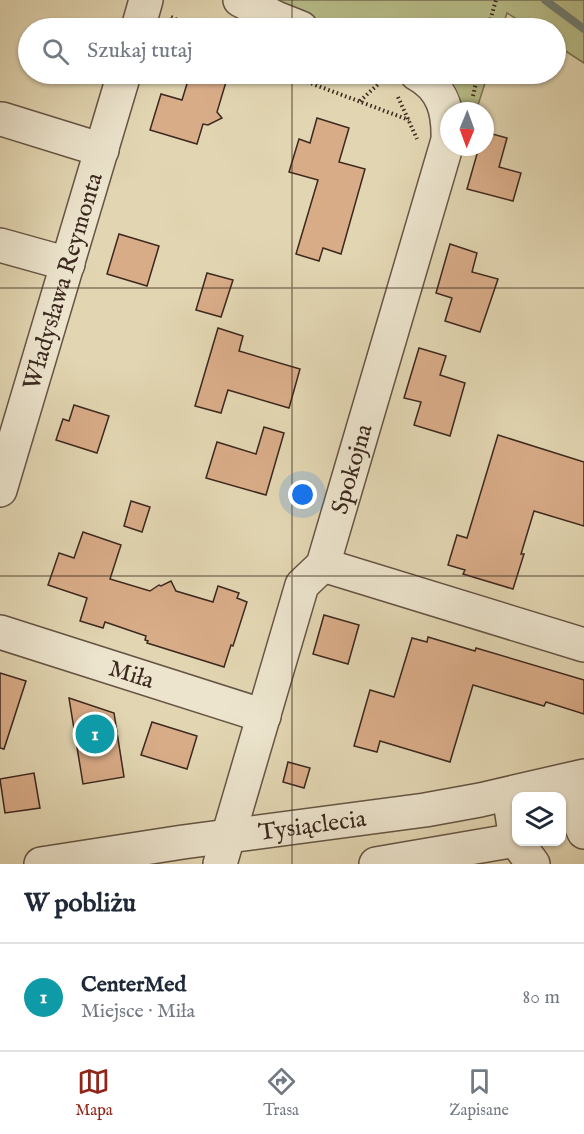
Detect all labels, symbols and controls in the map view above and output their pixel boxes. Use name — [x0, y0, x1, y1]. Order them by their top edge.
search box — [18, 18, 566, 84]
icon: search — [39, 35, 72, 68]
text: Szukaj tutaj — [87, 37, 192, 65]
north arrow — [440, 102, 494, 156]
street label: Władysława Reymonta — [17, 169, 111, 394]
street label: Spokojna — [325, 420, 381, 518]
your location — [288, 480, 317, 509]
street label: Miła — [104, 654, 158, 697]
pin: 1 — [76, 712, 115, 756]
map controls — [512, 792, 566, 846]
button: layers — [512, 792, 566, 846]
street label: Tysiąclecia — [257, 804, 369, 849]
text: W pobliżu — [24, 887, 136, 920]
text: CenterMed — [81, 971, 186, 999]
text: 1 — [40, 985, 47, 1010]
text: 80 m — [523, 985, 560, 1010]
text: Miejsce · Miła — [81, 999, 195, 1024]
tab: Mapa — [75, 1065, 113, 1121]
tab: Trasa — [263, 1065, 299, 1121]
tab: Zapisane — [449, 1065, 509, 1121]

